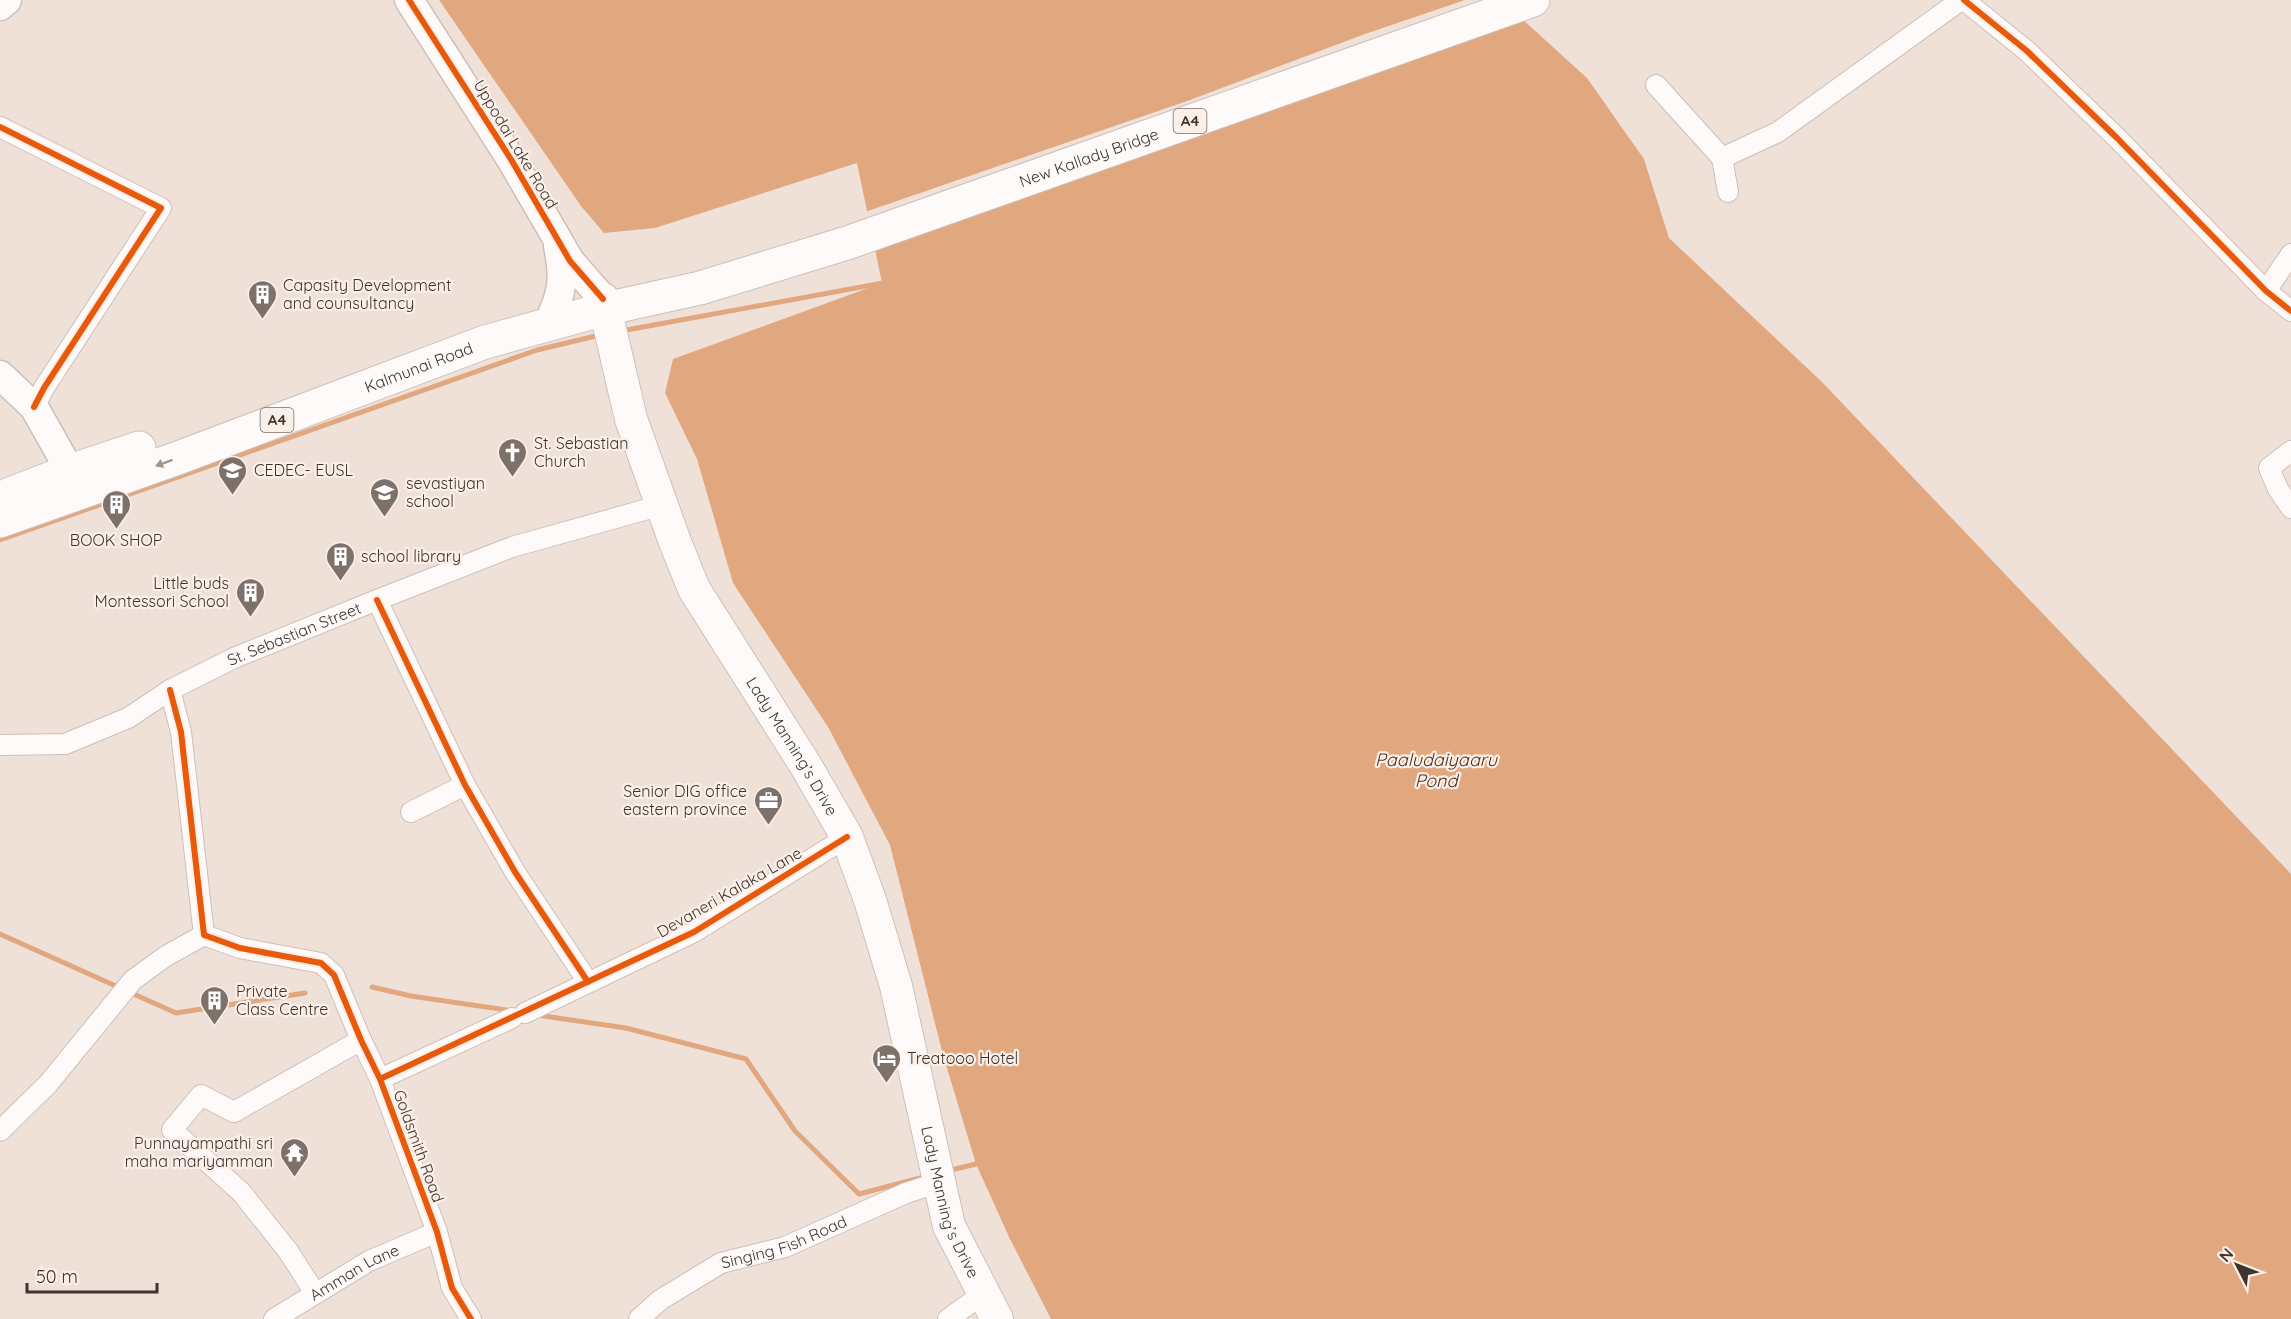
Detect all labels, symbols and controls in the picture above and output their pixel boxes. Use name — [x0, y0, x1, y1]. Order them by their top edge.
street label: Uppodai Lake Road — [470, 76, 562, 212]
road number: A4 — [1174, 109, 1206, 133]
street label: New Kallady Bridge — [1016, 123, 1161, 191]
place label: Capasity Development and counsultancy — [283, 275, 452, 313]
building icon: Capasity Development and counsultancy — [246, 278, 278, 320]
street label: Kalmunai Road — [362, 338, 476, 397]
road number: A4 — [260, 408, 294, 432]
place label: St. Sebastian Church — [534, 433, 628, 471]
church icon: St. Sebastian Church — [497, 436, 529, 478]
school or university icon: CEDEC- EUSL — [217, 454, 249, 496]
one-way arrow — [154, 458, 172, 468]
place label: CEDEC- EUSL — [254, 460, 354, 480]
place label: sevastiyan school — [406, 473, 485, 511]
school or university icon: sevastiyan school — [369, 476, 401, 518]
building icon: BOOK SHOP — [100, 488, 132, 530]
place label: BOOK SHOP — [70, 530, 162, 550]
building icon: school library — [324, 540, 356, 582]
place label: school library — [361, 546, 461, 566]
place label: Little buds Montessori School — [94, 573, 229, 611]
building icon: Little buds Montessori School — [234, 576, 266, 618]
street label: St. Sebastian Street — [224, 598, 364, 670]
street label: Lady Manning’s Drive — [742, 673, 842, 819]
water label: Paaludaiyaaru Pond — [1375, 748, 1499, 792]
place label: Senior DIG office eastern province — [623, 781, 747, 819]
office icon: Senior DIG office eastern province — [752, 784, 784, 826]
street label: Devaneri Kalaka Lane — [653, 842, 805, 942]
place label: Private Class Centre — [236, 981, 328, 1019]
building icon: Private Class Centre — [199, 984, 231, 1026]
hotel icon: Treatooo Hotel — [870, 1042, 902, 1084]
place label: Treatooo Hotel — [907, 1048, 1018, 1068]
street label: Goldsmith Road — [389, 1087, 449, 1205]
street label: Lady Manning’s Drive — [917, 1124, 984, 1281]
place label: Punnayampathi sri maha mariyamman — [125, 1133, 273, 1171]
temple icon: Punnayampathi sri maha mariyamman — [278, 1136, 310, 1178]
street label: Singing Fish Road — [719, 1211, 850, 1273]
north arrow — [2207, 1235, 2267, 1295]
street label: Amman Lane — [306, 1239, 402, 1305]
text: N — [2214, 1244, 2237, 1266]
scale bar — [27, 1256, 158, 1294]
text: 50 m — [36, 1265, 78, 1288]

